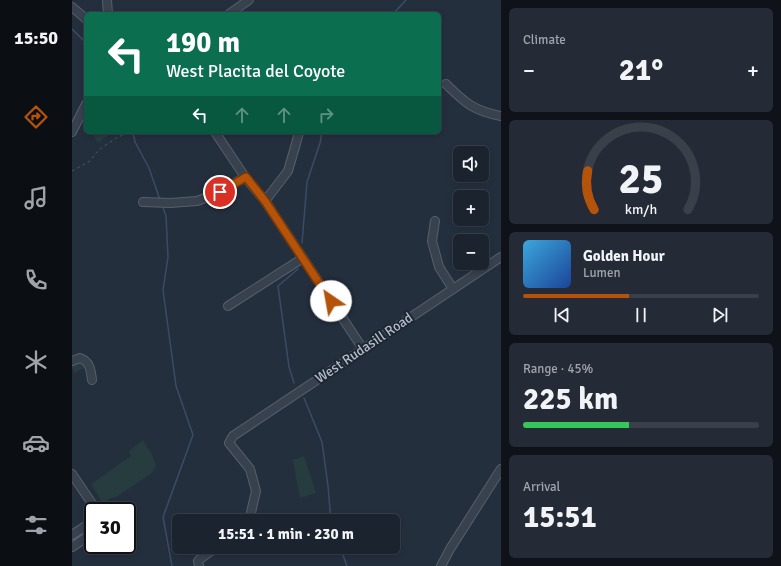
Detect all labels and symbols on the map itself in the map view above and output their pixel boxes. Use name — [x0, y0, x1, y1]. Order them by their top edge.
pin — [203, 175, 237, 209]
position arrow — [310, 280, 352, 322]
street label: West Rudasill Road — [312, 309, 416, 387]
speed limit sign: 30 — [84, 502, 136, 554]

